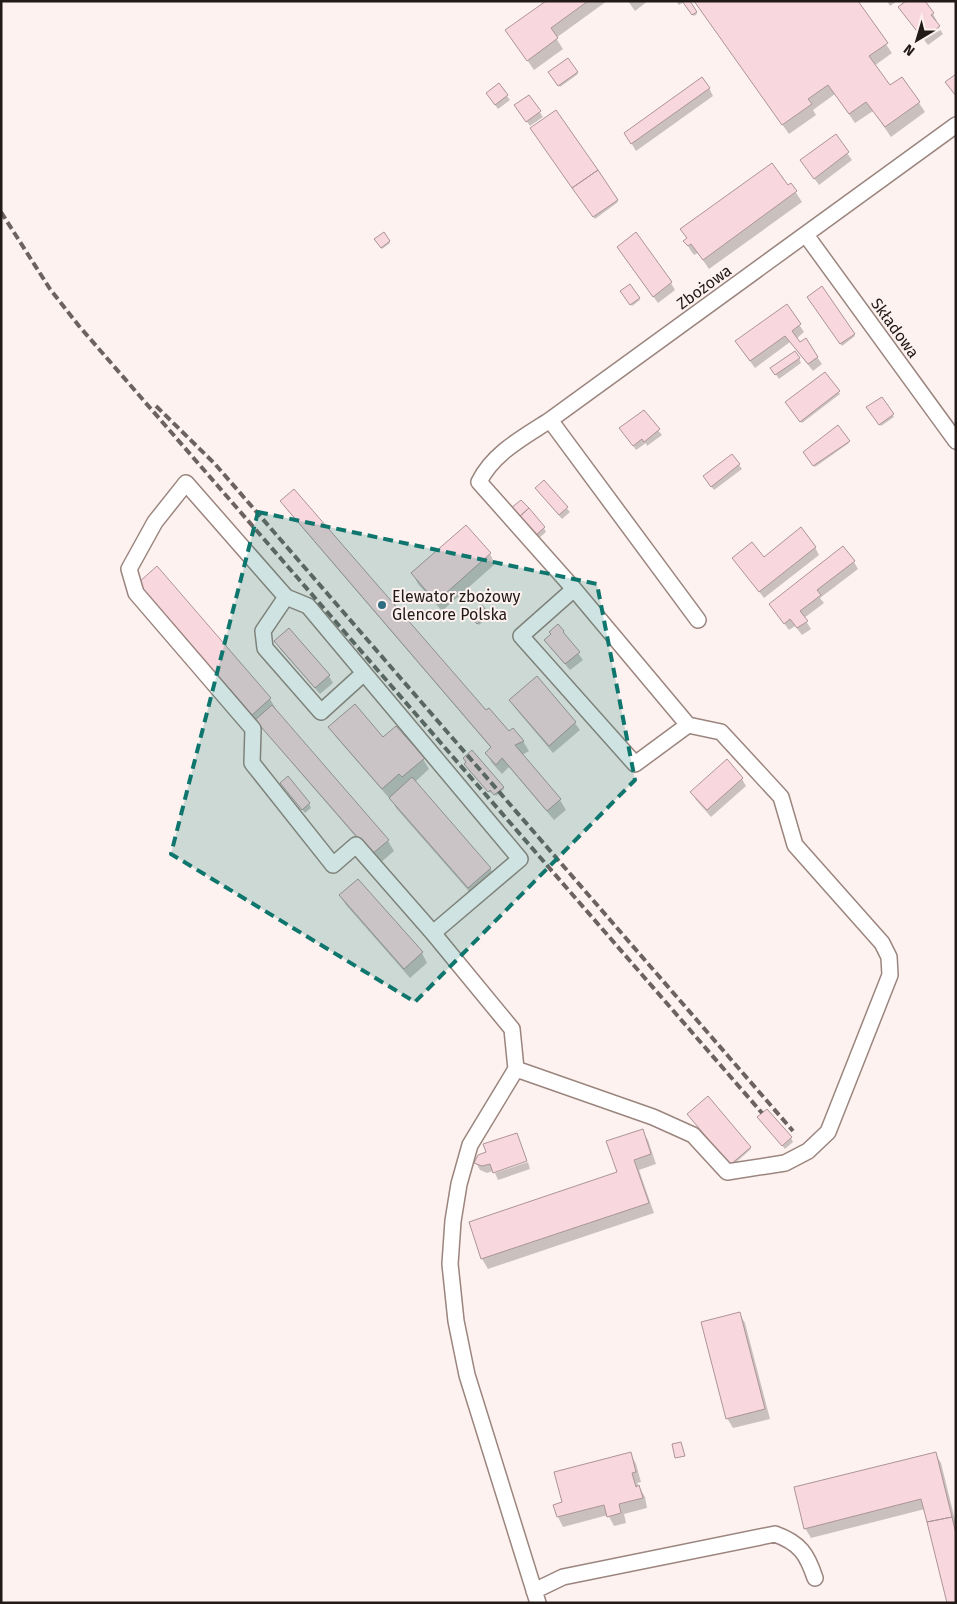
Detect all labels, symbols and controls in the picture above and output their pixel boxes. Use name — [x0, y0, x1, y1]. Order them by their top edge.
north arrow — [892, 15, 942, 65]
text: N — [900, 40, 918, 59]
street label: Zbożowa — [673, 261, 735, 313]
street label: Składowa — [867, 294, 923, 362]
place label: Elewator zbożowy Glencore Polska — [392, 587, 520, 624]
marker: Elewator zbożowy Glencore Polska — [376, 599, 388, 611]

